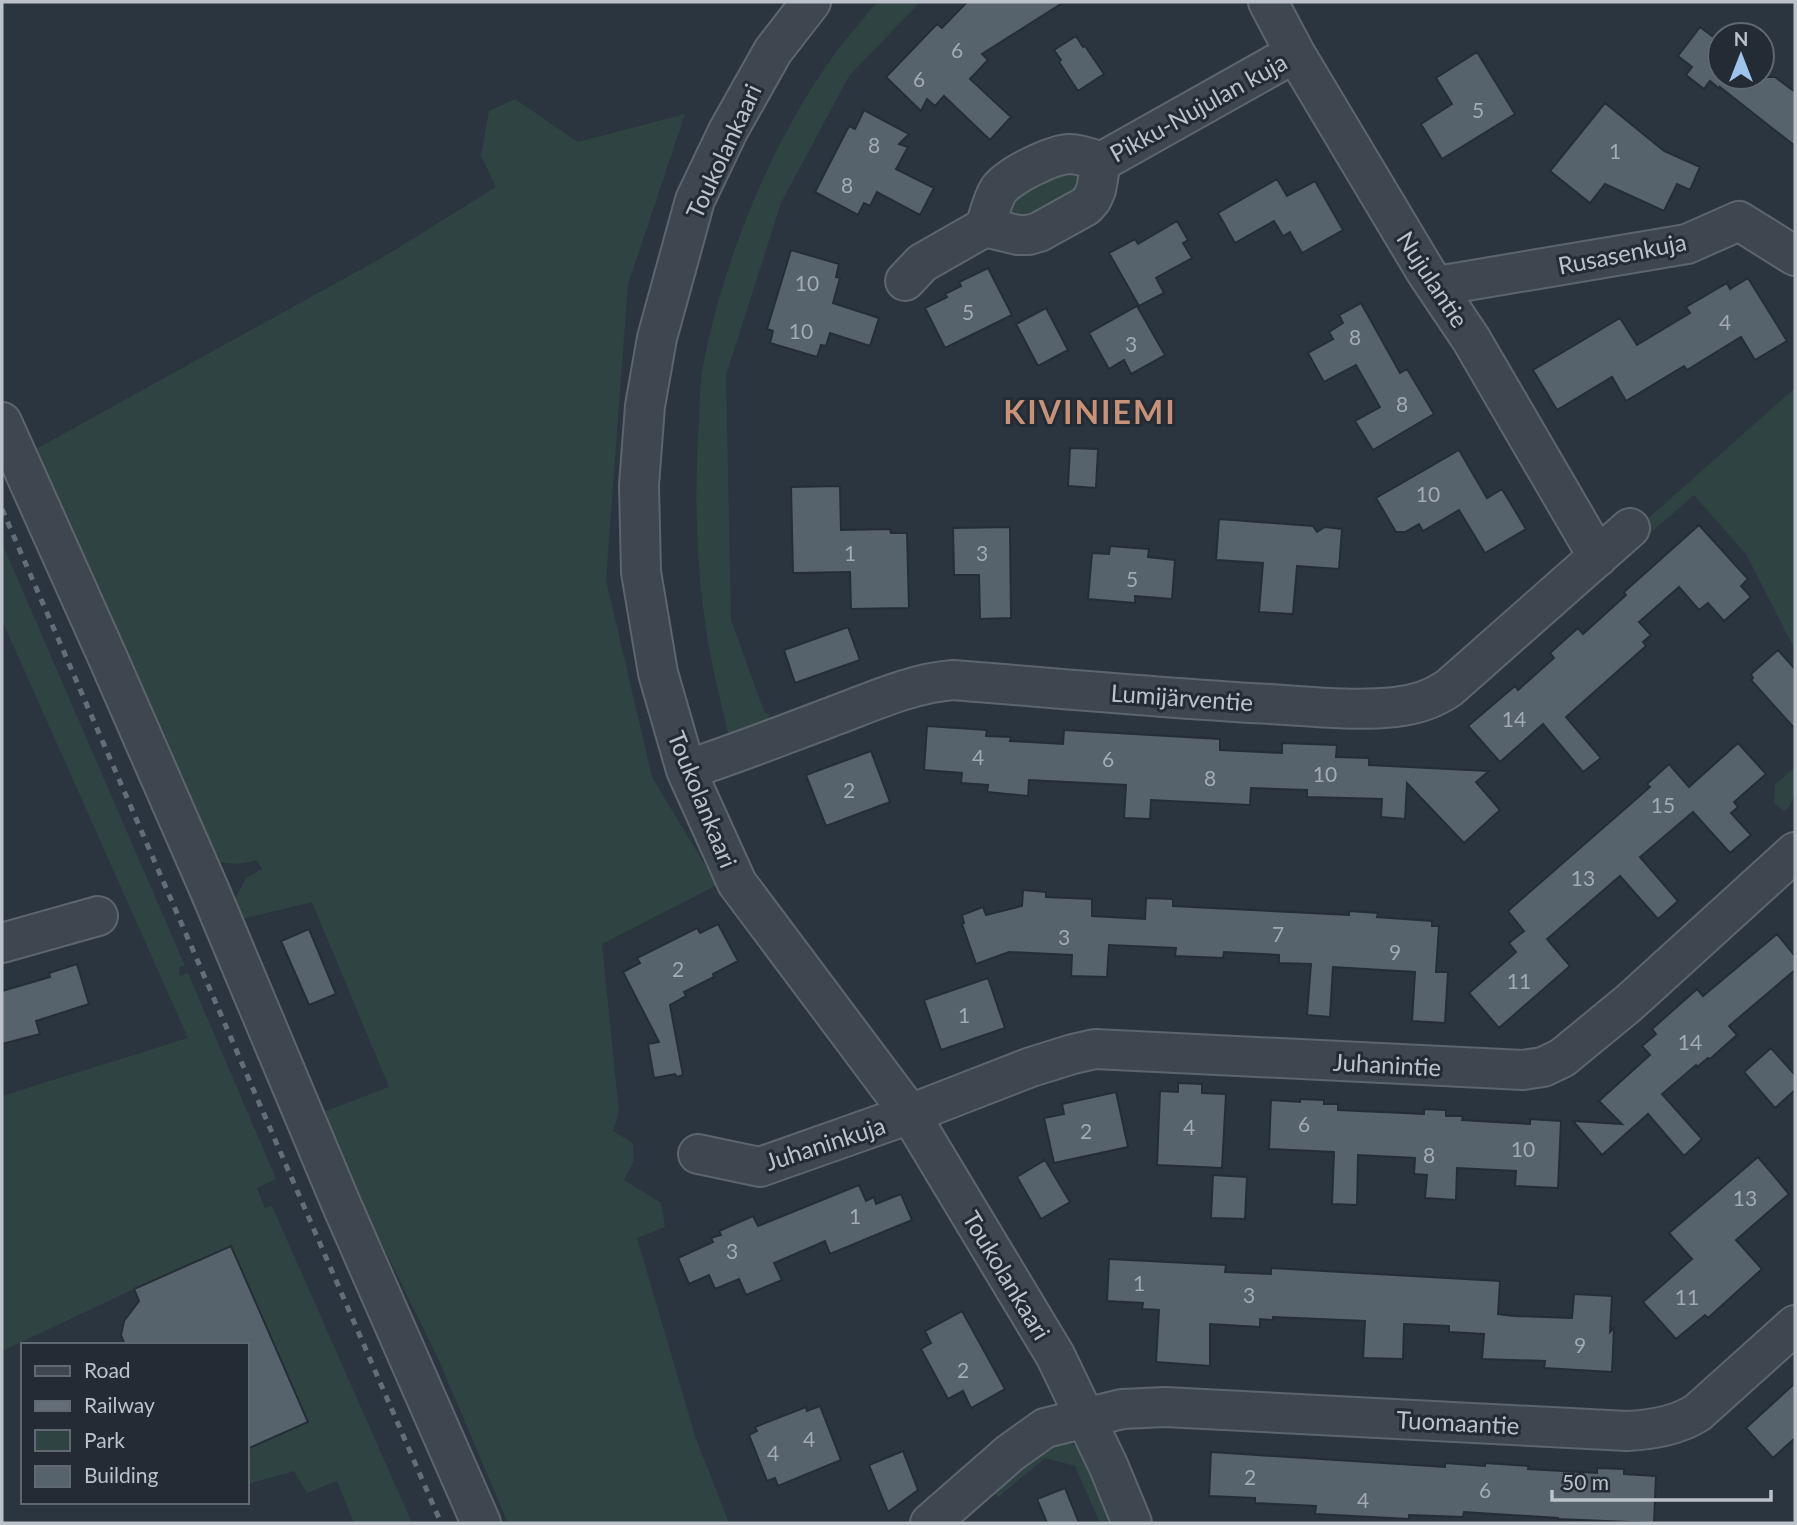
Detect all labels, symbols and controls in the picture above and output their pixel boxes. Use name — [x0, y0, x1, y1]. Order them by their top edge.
north arrow — [1706, 21, 1776, 91]
text: N — [1734, 27, 1748, 50]
house number: 6 — [951, 37, 963, 62]
street label: Pikku-Nujulan kuja — [1104, 46, 1292, 168]
house number: 6 — [913, 66, 925, 91]
street label: Toukolankaari — [679, 79, 767, 223]
house number: 5 — [1472, 97, 1484, 122]
house number: 8 — [868, 132, 880, 157]
house number: 1 — [1609, 138, 1621, 163]
house number: 8 — [841, 172, 853, 197]
street label: Nujulantie — [1391, 225, 1475, 333]
street label: Rusasenkuja — [1555, 226, 1689, 280]
house number: 10 — [795, 270, 819, 295]
house number: 5 — [962, 299, 974, 324]
house number: 4 — [1719, 309, 1731, 334]
house number: 10 — [789, 318, 813, 343]
house number: 8 — [1349, 324, 1361, 349]
house number: 3 — [1125, 331, 1137, 356]
house number: 8 — [1396, 391, 1408, 416]
district label: KIVINIEMI — [1003, 392, 1177, 431]
house number: 10 — [1416, 481, 1440, 506]
house number: 1 — [844, 540, 856, 565]
house number: 3 — [976, 540, 988, 565]
house number: 5 — [1126, 566, 1138, 591]
street label: Lumijärventie — [1110, 678, 1254, 716]
house number: 14 — [1502, 706, 1526, 731]
street label: Toukolankaari — [662, 726, 744, 872]
house number: 4 — [972, 744, 984, 769]
house number: 6 — [1102, 746, 1114, 771]
house number: 10 — [1313, 761, 1337, 786]
house number: 8 — [1204, 765, 1216, 790]
house number: 2 — [843, 777, 855, 802]
house number: 15 — [1651, 792, 1675, 817]
house number: 13 — [1571, 865, 1595, 890]
house number: 7 — [1272, 921, 1284, 946]
house number: 3 — [1058, 924, 1070, 949]
house number: 9 — [1389, 939, 1401, 964]
house number: 2 — [672, 956, 684, 981]
house number: 11 — [1507, 968, 1531, 993]
house number: 1 — [958, 1002, 970, 1027]
house number: 14 — [1678, 1029, 1702, 1054]
street label: Juhanintie — [1332, 1047, 1442, 1081]
street label: Juhaninkuja — [761, 1110, 889, 1176]
house number: 6 — [1298, 1111, 1310, 1136]
house number: 4 — [1183, 1114, 1195, 1139]
house number: 2 — [1080, 1118, 1092, 1143]
house number: 10 — [1511, 1136, 1535, 1161]
house number: 8 — [1423, 1142, 1435, 1167]
house number: 13 — [1733, 1185, 1757, 1210]
house number: 1 — [849, 1203, 861, 1228]
street label: Toukolankaari — [957, 1205, 1057, 1345]
house number: 3 — [726, 1238, 738, 1263]
house number: 1 — [1133, 1270, 1145, 1295]
house number: 3 — [1243, 1282, 1255, 1307]
house number: 11 — [1675, 1284, 1699, 1309]
house number: 9 — [1574, 1332, 1586, 1357]
legend — [21, 1343, 248, 1504]
text: Road — [84, 1357, 131, 1382]
house number: 2 — [957, 1357, 969, 1382]
text: Railway — [84, 1392, 155, 1417]
street label: Tuomaantie — [1396, 1404, 1520, 1440]
house number: 4 — [803, 1426, 815, 1451]
text: Park — [84, 1427, 125, 1452]
house number: 4 — [767, 1440, 779, 1465]
scale bar — [1552, 1458, 1771, 1502]
text: Building — [84, 1462, 159, 1487]
house number: 2 — [1244, 1464, 1256, 1489]
text: 50 m — [1562, 1469, 1609, 1494]
house number: 6 — [1479, 1477, 1491, 1502]
house number: 4 — [1357, 1487, 1369, 1512]

